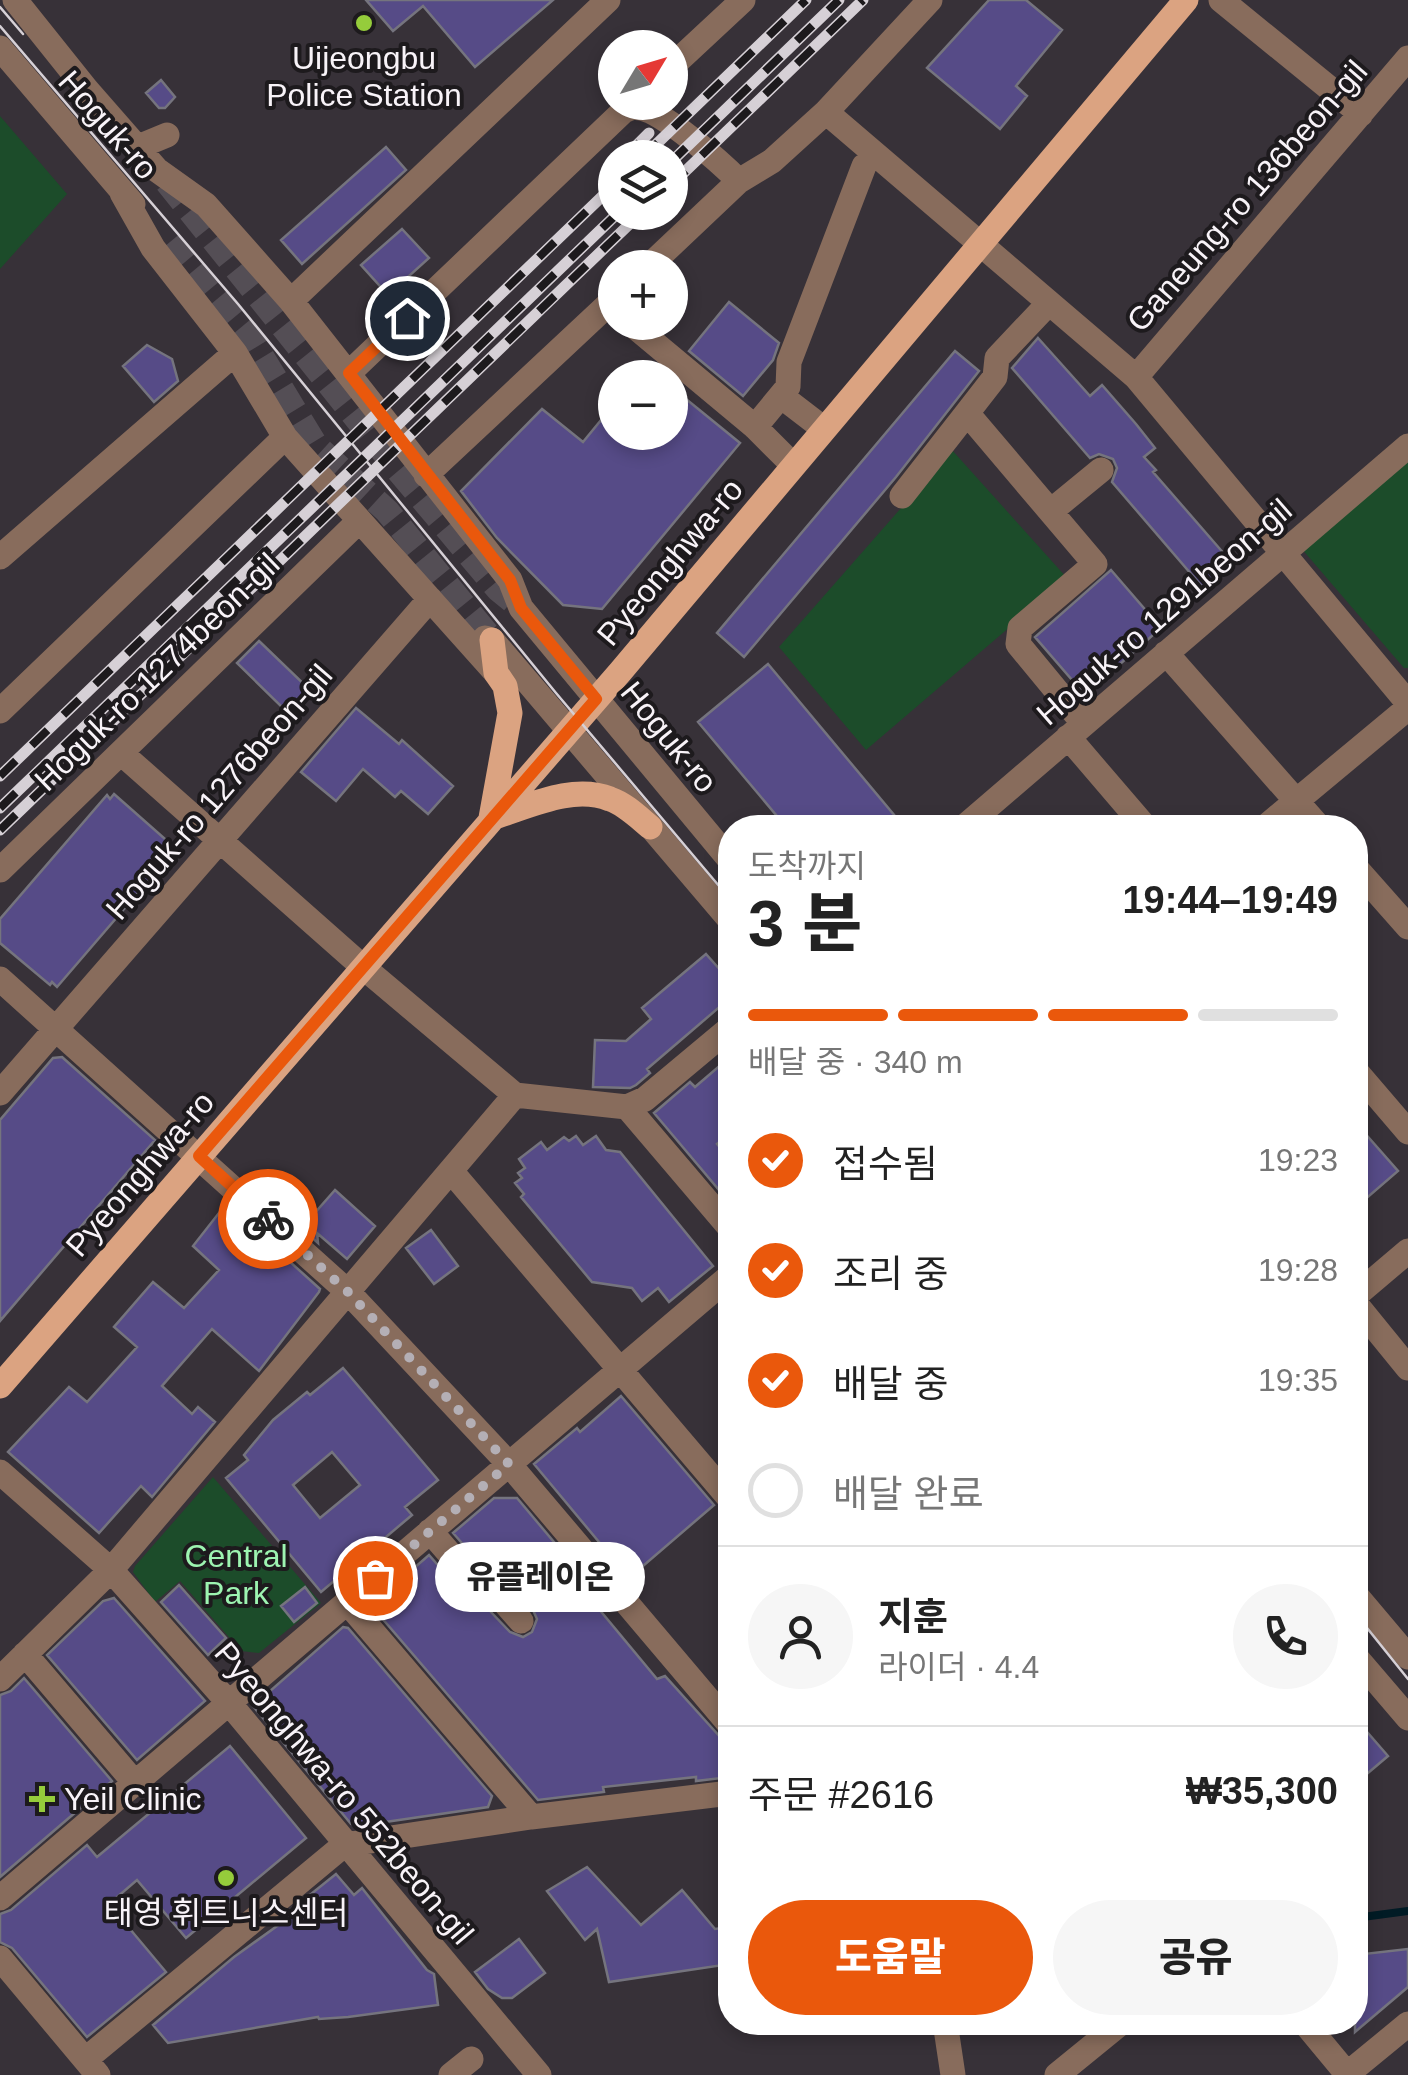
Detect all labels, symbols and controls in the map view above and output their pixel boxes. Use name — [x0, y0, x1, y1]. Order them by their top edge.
marker: Uijeongbu Police Station — [353, 12, 375, 34]
north arrow — [598, 30, 688, 120]
map controls — [598, 30, 688, 450]
place label: Uijeongbu Police Station — [266, 40, 462, 113]
street label: Ganeung-ro 136beon-gil — [1120, 53, 1374, 339]
street label: Hoguk-ro — [51, 64, 165, 186]
button: layers — [598, 140, 688, 230]
button: + — [598, 250, 688, 340]
pin — [365, 276, 450, 361]
icon: home — [380, 291, 435, 346]
button: − — [598, 360, 688, 450]
street label: Pyeonghwa-ro — [590, 471, 750, 653]
street label: Hoguk-ro 1291beon-gil — [1029, 492, 1299, 732]
street label: Hoguk-ro 1274beon-gil — [27, 546, 287, 798]
street label: Hoguk-ro 1276beon-gil — [99, 657, 339, 927]
street label: Hoguk-ro — [614, 675, 724, 799]
text: 도착까지 — [748, 848, 866, 884]
text: 19:44–19:49 — [1122, 879, 1338, 921]
text: 3 분 — [748, 887, 862, 960]
text: 배달 중 · 340 m — [748, 1044, 963, 1080]
street label: Pyeonghwa-ro — [59, 1084, 221, 1264]
icon: check — [748, 1133, 803, 1188]
text: 19:23 — [1258, 1142, 1338, 1178]
text: 접수됨 — [833, 1143, 938, 1185]
courier — [218, 1169, 318, 1269]
icon: bike — [241, 1192, 296, 1247]
icon: check — [748, 1243, 803, 1298]
text: 19:28 — [1258, 1252, 1338, 1288]
text: 조리 중 — [833, 1253, 948, 1295]
icon: check — [748, 1353, 803, 1408]
text: 19:35 — [1258, 1362, 1338, 1398]
text: 배달 중 — [833, 1363, 948, 1405]
text: 배달 완료 — [833, 1473, 983, 1515]
pin — [333, 1536, 418, 1621]
park label: Central Park — [184, 1538, 288, 1611]
callout: 유플레이온 — [435, 1543, 645, 1613]
icon: bag — [348, 1551, 403, 1606]
text: 유플레이온 — [466, 1559, 614, 1595]
button: person — [748, 1584, 853, 1689]
button: phone — [1233, 1584, 1338, 1689]
text: 지훈 — [878, 1596, 948, 1638]
street label: Pyeonghwa-ro 552beon-gil — [207, 1635, 481, 1951]
text: 라이더 · 4.4 — [878, 1649, 1039, 1685]
text: ₩35,300 — [1186, 1770, 1338, 1812]
text: 주문 #2616 — [748, 1774, 934, 1816]
place label: Yeil Clinic — [64, 1781, 202, 1817]
marker: Yeil Clinic — [29, 1786, 55, 1812]
marker: 태영 휘트니스센터 — [215, 1867, 237, 1889]
place label: 태영 휘트니스센터 — [104, 1895, 348, 1931]
button: 도움말 — [748, 1900, 1033, 2015]
button: 공유 — [1053, 1900, 1338, 2015]

